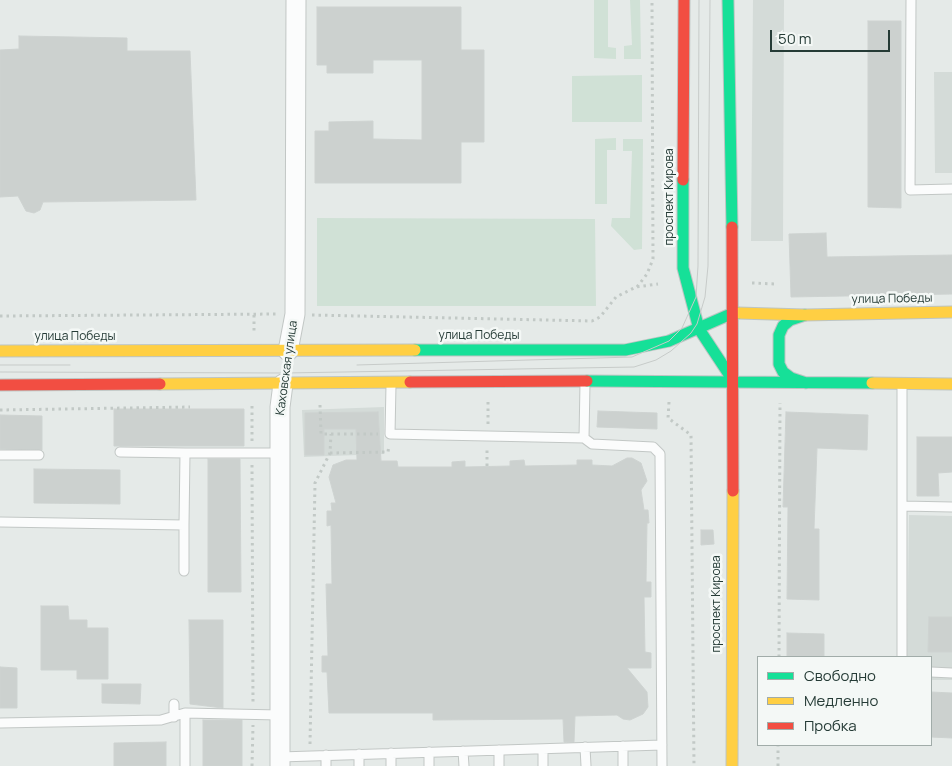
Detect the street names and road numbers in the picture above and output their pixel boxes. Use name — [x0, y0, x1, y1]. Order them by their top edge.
street label: проспект Кирова — [663, 148, 677, 246]
street label: улица Победы — [851, 291, 933, 307]
street label: Каховская улица — [273, 320, 301, 416]
street label: улица Победы — [439, 329, 519, 343]
street label: улица Победы — [35, 330, 115, 344]
street label: проспект Кирова — [710, 555, 724, 653]

